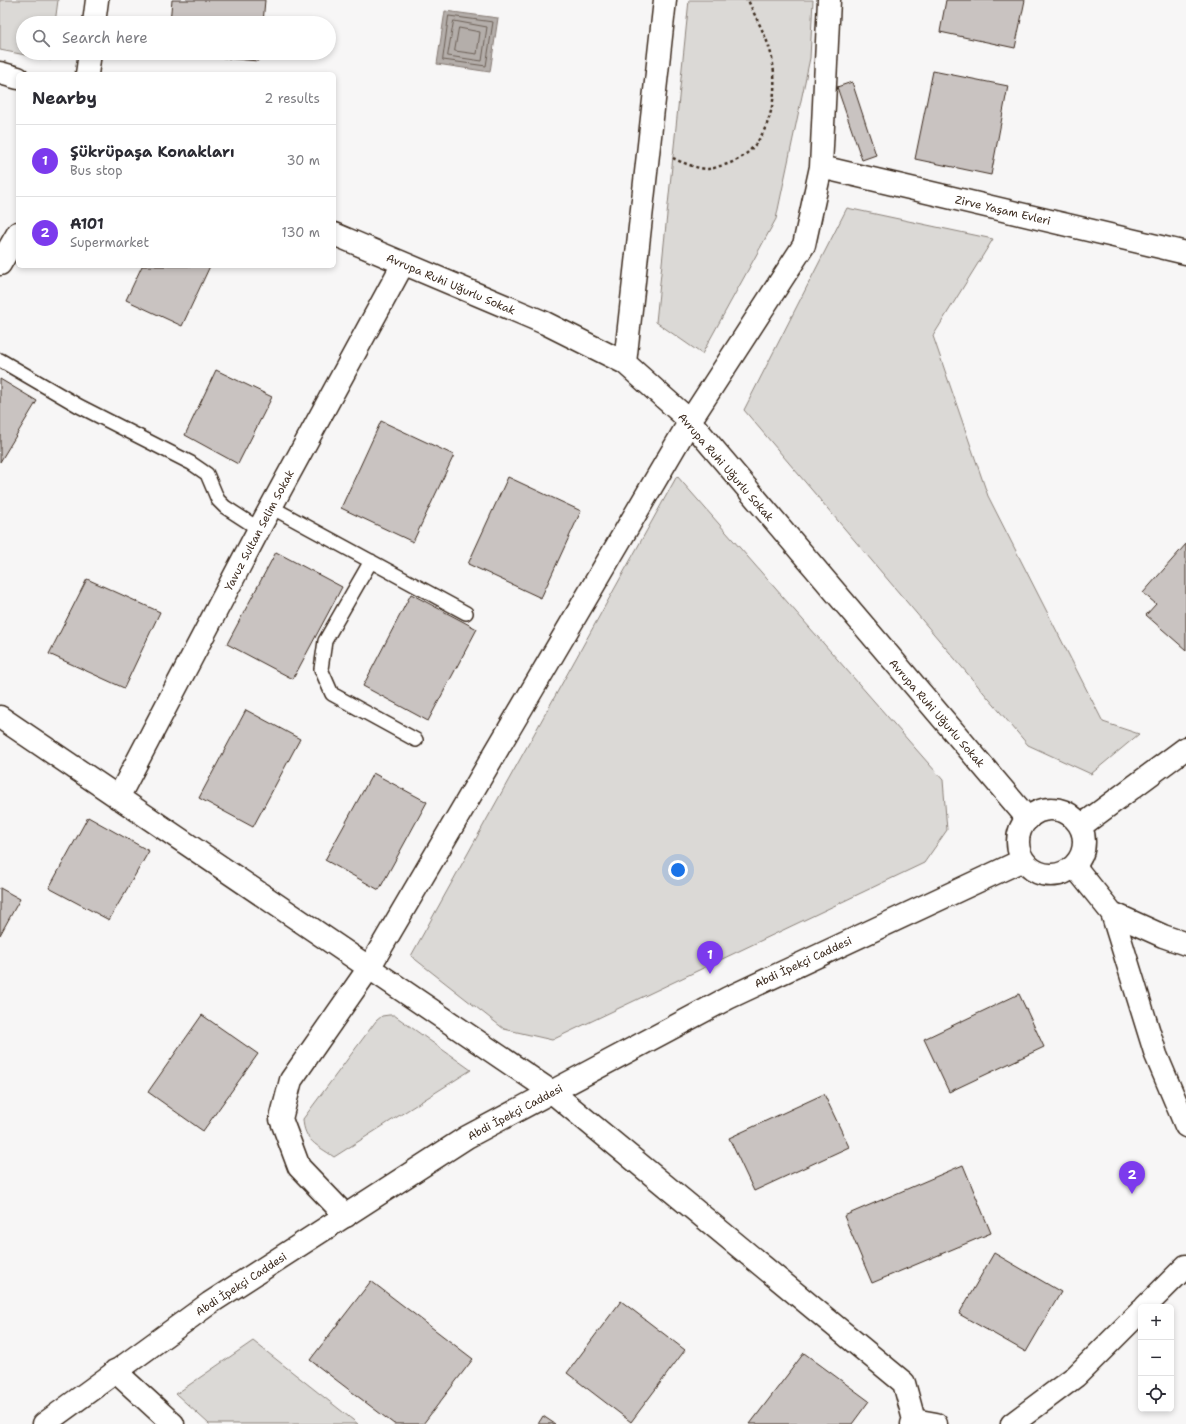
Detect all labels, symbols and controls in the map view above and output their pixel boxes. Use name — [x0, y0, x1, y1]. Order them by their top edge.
search box — [16, 16, 336, 60]
icon: search — [30, 27, 52, 49]
text: Search here — [62, 28, 148, 48]
text: Nearby — [32, 87, 97, 109]
text: 2 results — [264, 90, 320, 107]
text: Şükrüpaşa Konakları — [70, 142, 235, 162]
text: 1 — [42, 152, 48, 169]
text: 30 m — [286, 152, 320, 169]
text: Bus stop — [70, 162, 122, 179]
street label: Zirve Yaşam Evleri — [954, 192, 1052, 229]
text: A101 — [70, 214, 104, 234]
text: 2 — [40, 224, 50, 241]
text: 130 m — [282, 224, 320, 241]
text: Supermarket — [70, 234, 149, 251]
street label: Avrupa Ruhi Uğurlu Sokak — [384, 250, 518, 319]
street label: Avrupa Ruhi Uğurlu Sokak — [674, 410, 777, 525]
street label: Yavuz Sultan Selim Sokak — [221, 467, 298, 593]
street label: Avrupa Ruhi Uğurlu Sokak — [885, 656, 988, 771]
your location — [668, 860, 688, 880]
street label: Abdi İpekçi Caddesi — [752, 933, 854, 992]
pin: 1 — [697, 941, 723, 974]
street label: Abdi İpekçi Caddesi — [465, 1081, 565, 1144]
pin: 2 — [1119, 1161, 1145, 1194]
street label: Abdi İpekçi Caddesi — [193, 1249, 290, 1320]
map controls — [1138, 1304, 1174, 1412]
button: + — [1138, 1304, 1174, 1340]
button: − — [1138, 1340, 1174, 1376]
button: locate — [1138, 1376, 1174, 1412]

